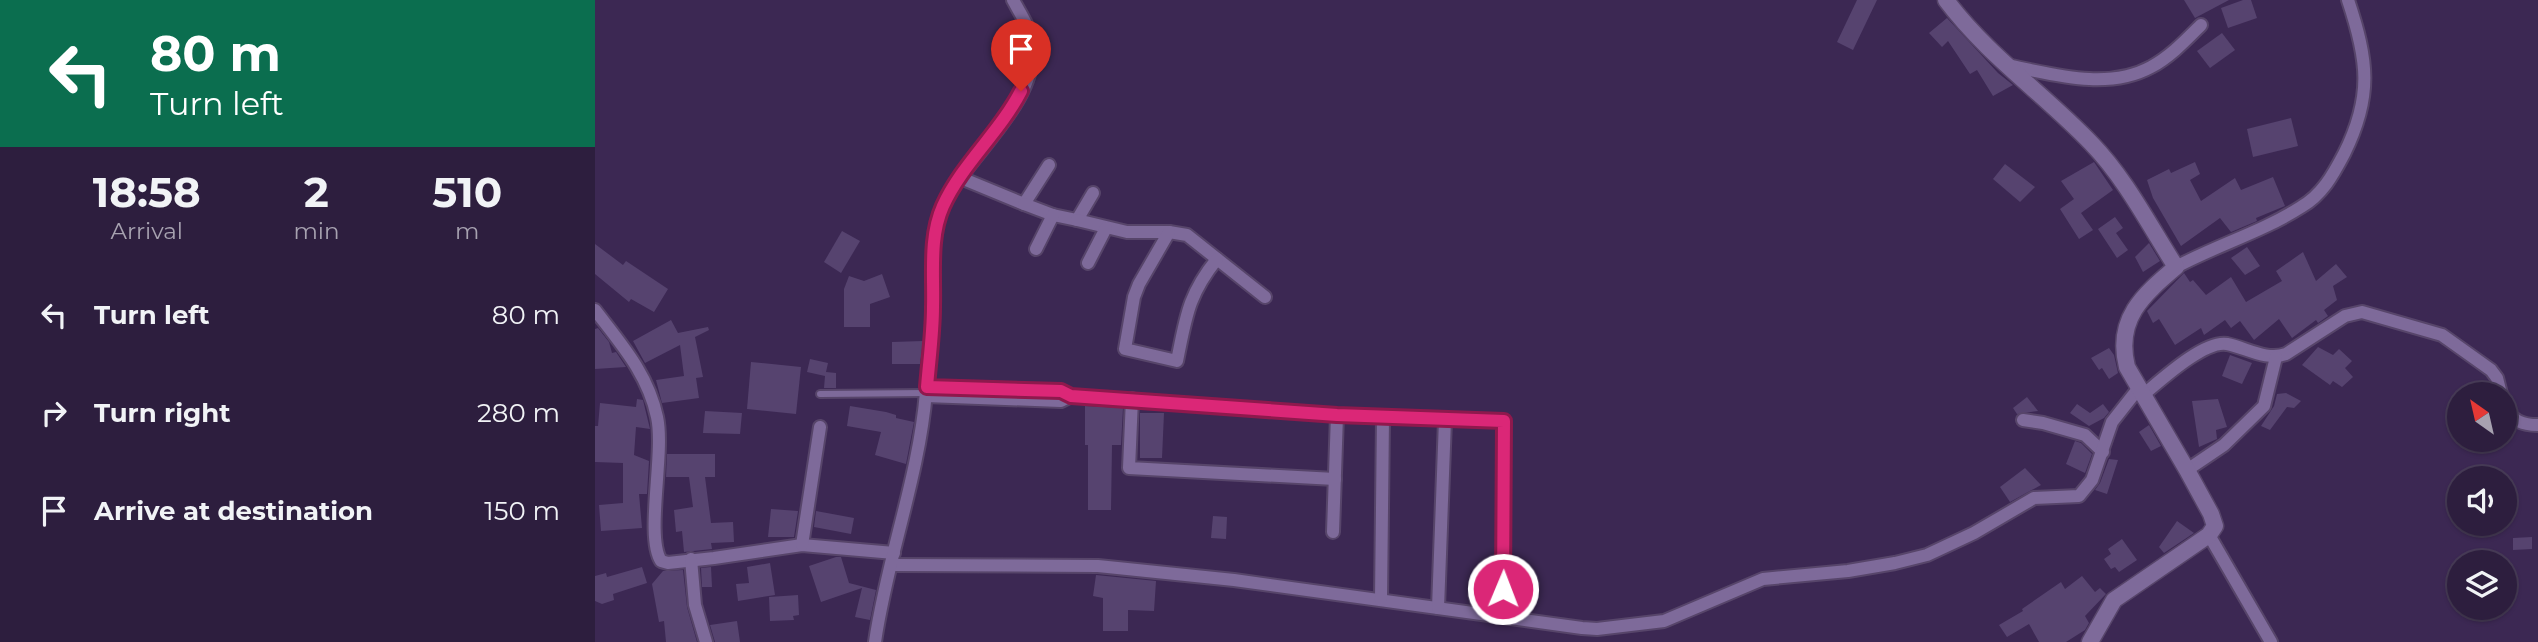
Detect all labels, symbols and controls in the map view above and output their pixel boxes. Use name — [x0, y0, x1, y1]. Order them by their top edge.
pin — [991, 19, 1051, 91]
text: 80 m — [150, 24, 281, 83]
icon: left — [35, 28, 126, 119]
icon: arrive — [1002, 30, 1040, 68]
text: Turn left — [150, 84, 284, 123]
text: 18:58 — [93, 166, 201, 218]
text: 2 — [304, 166, 329, 218]
text: 510 — [432, 166, 502, 218]
text: Arrival — [110, 217, 183, 245]
text: min — [293, 217, 340, 245]
text: m — [455, 217, 479, 245]
icon: left — [35, 296, 73, 334]
text: Turn left — [94, 299, 210, 331]
text: 80 m — [492, 299, 560, 331]
north arrow — [2447, 382, 2517, 452]
map controls — [2447, 382, 2517, 620]
icon: right — [35, 394, 73, 432]
text: Turn right — [94, 397, 230, 429]
text: 280 m — [477, 397, 560, 429]
button: sound — [2447, 466, 2517, 536]
icon: arrive — [35, 492, 73, 530]
text: Arrive at destination — [94, 495, 373, 527]
text: 150 m — [484, 495, 560, 527]
button: layers — [2447, 550, 2517, 620]
position arrow — [1466, 552, 1540, 626]

